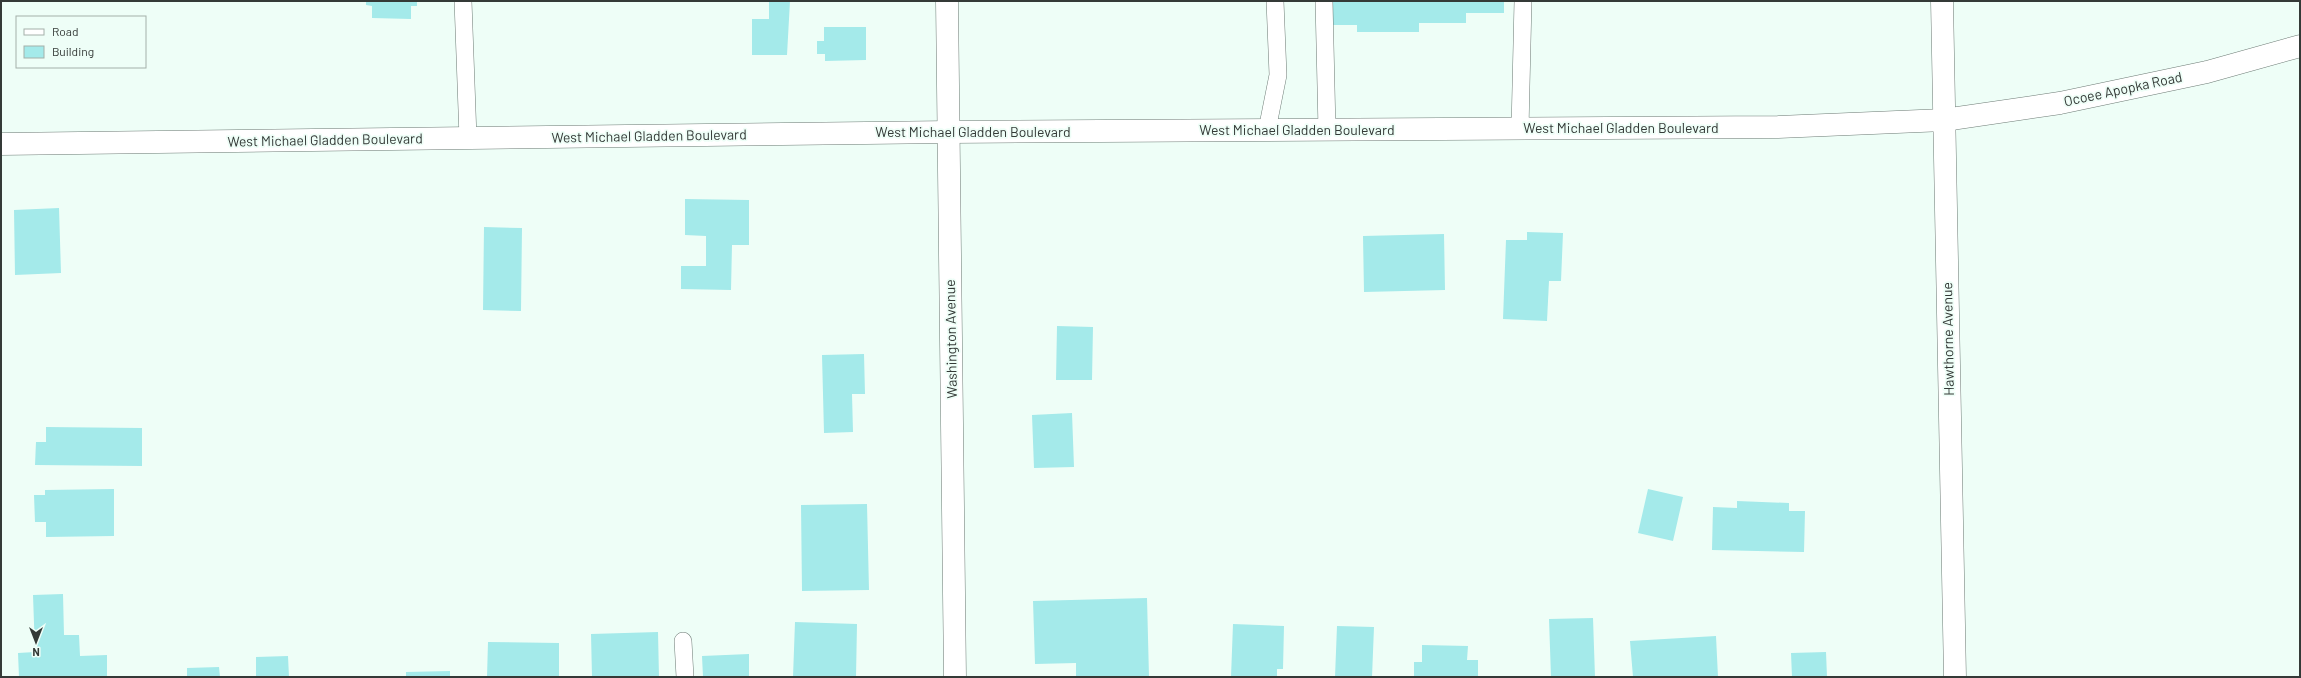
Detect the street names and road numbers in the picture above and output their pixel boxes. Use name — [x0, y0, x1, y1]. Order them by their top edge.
street label: Ocoee Apopka Road — [2062, 68, 2184, 109]
street label: West Michael Gladden Boulevard — [1523, 119, 1719, 136]
street label: West Michael Gladden Boulevard — [1199, 121, 1395, 138]
street label: West Michael Gladden Boulevard — [875, 123, 1071, 140]
street label: West Michael Gladden Boulevard — [551, 125, 747, 146]
street label: West Michael Gladden Boulevard — [227, 129, 423, 150]
street label: Washington Avenue — [941, 279, 960, 399]
street label: Hawthorne Avenue — [1938, 282, 1957, 396]

